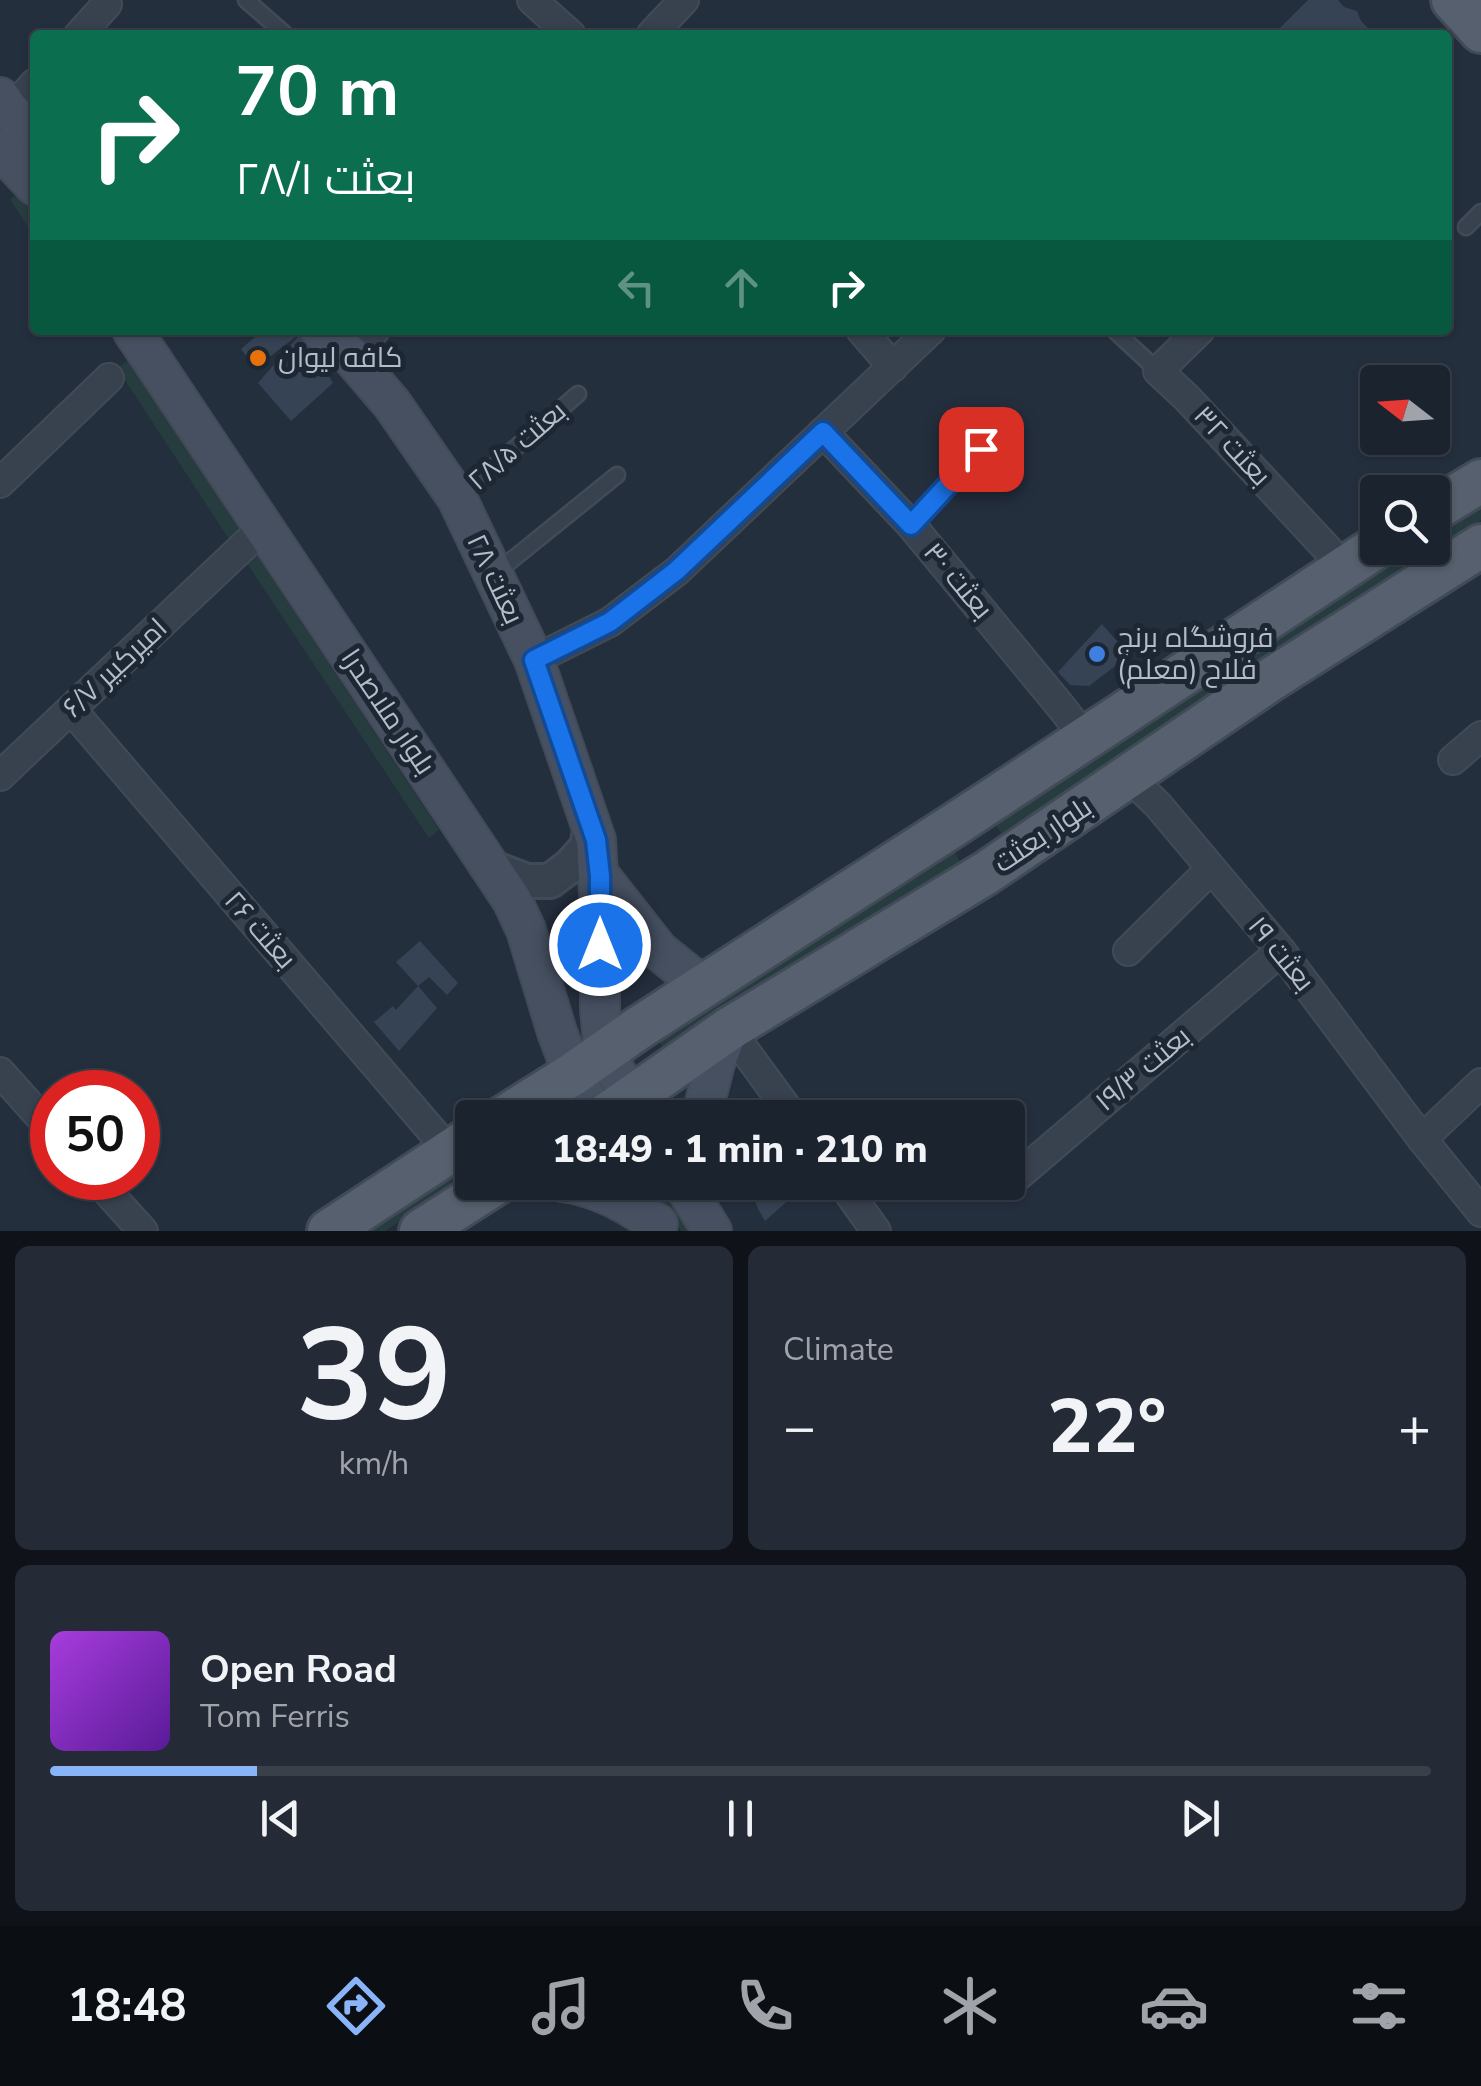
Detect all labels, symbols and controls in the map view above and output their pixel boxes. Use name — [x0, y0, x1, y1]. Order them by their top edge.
text: 70 m — [235, 44, 399, 140]
icon: right — [70, 70, 200, 200]
text: بعثت ۲۸/۱ — [235, 149, 416, 210]
icon: left — [609, 260, 664, 315]
icon: ahead — [714, 260, 769, 315]
icon: right — [819, 260, 874, 315]
place label: کافه لیوان — [278, 339, 402, 377]
marker: کافه لیوان — [247, 347, 269, 369]
north arrow — [1360, 365, 1450, 455]
map controls — [1360, 365, 1450, 565]
street label: بعثت ۲۸/۵ — [460, 393, 574, 499]
street label: بعثت ۳۲ — [1185, 397, 1279, 495]
pin — [939, 407, 1024, 492]
icon: arrive — [954, 422, 1009, 477]
button: search — [1360, 475, 1450, 565]
street label: بعثت ۲۸ — [458, 528, 532, 630]
street label: بعثت ۳۰ — [915, 534, 1001, 628]
street label: امیرکبیر ۶/۷ — [54, 610, 176, 726]
place label: فروشگاه برنج فلاح (معلم) — [1117, 619, 1273, 689]
street label: بلوار ملاصدرا — [332, 642, 444, 782]
marker: فروشگاه برنج فلاح (معلم) — [1086, 643, 1108, 665]
street label: بلوار بعثت — [986, 788, 1100, 882]
street label: بعثت ۲۶ — [216, 883, 304, 977]
position arrow — [548, 893, 652, 997]
street label: بعثت ۱۹ — [1239, 908, 1323, 1000]
street label: بعثت ۱۹/۳ — [1087, 1018, 1199, 1120]
speed limit sign: 50 — [30, 1070, 160, 1200]
text: 18:49 · 1 min · 210 m — [552, 1124, 928, 1175]
text: 39 — [296, 1288, 452, 1465]
text: Climate — [783, 1328, 894, 1371]
text: 22° — [1048, 1376, 1166, 1478]
text: − — [783, 1390, 816, 1465]
text: + — [1398, 1390, 1431, 1465]
text: km/h — [339, 1442, 409, 1485]
text: Open Road — [200, 1644, 397, 1695]
text: Tom Ferris — [200, 1695, 350, 1738]
icon: previous — [253, 1791, 308, 1846]
icon: pause — [713, 1791, 768, 1846]
icon: next — [1173, 1791, 1228, 1846]
icon: directions — [321, 1971, 391, 2041]
icon: music — [526, 1971, 596, 2041]
icon: phone — [730, 1971, 800, 2041]
icon: climate — [935, 1971, 1005, 2041]
icon: car — [1139, 1971, 1209, 2041]
icon: filters — [1344, 1971, 1414, 2041]
text: 18:48 — [67, 1976, 186, 2037]

